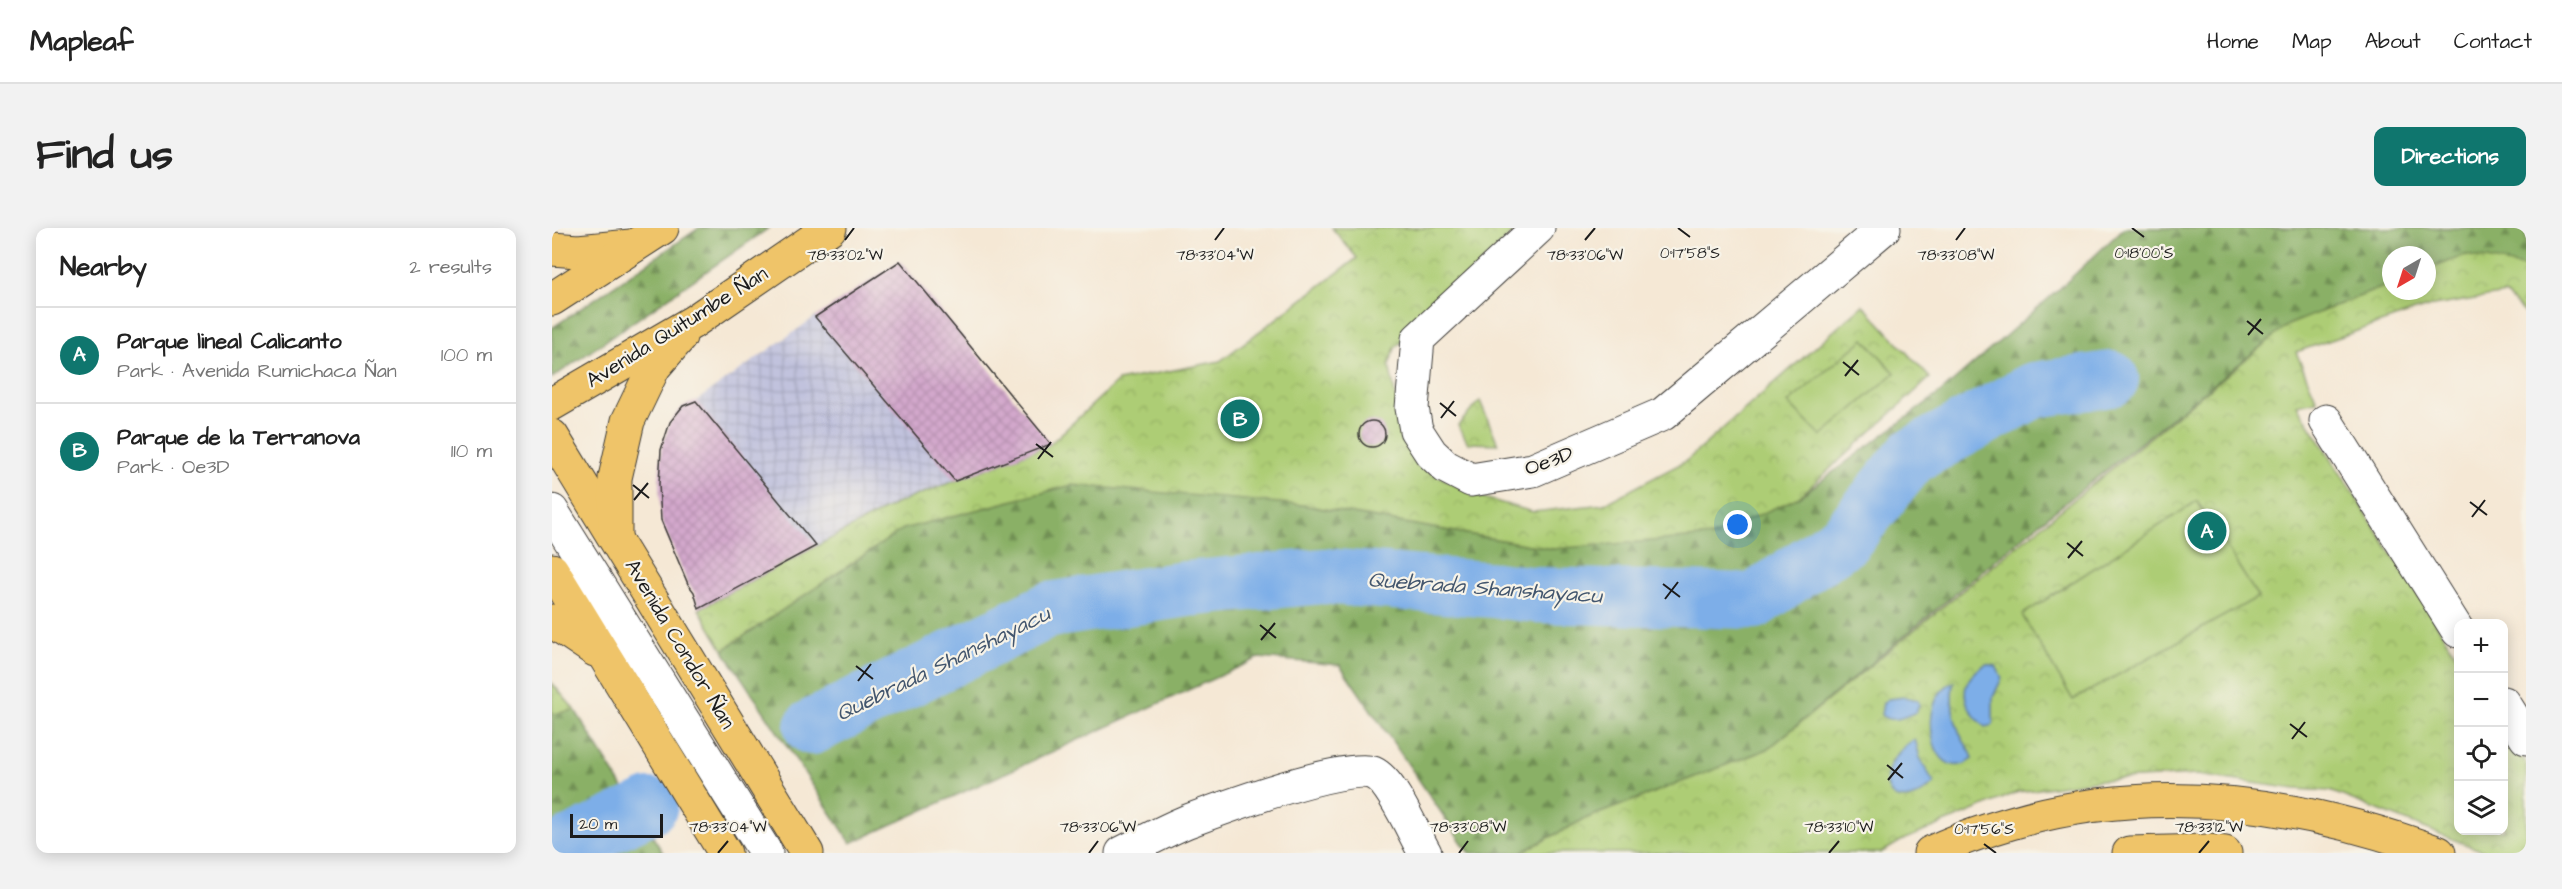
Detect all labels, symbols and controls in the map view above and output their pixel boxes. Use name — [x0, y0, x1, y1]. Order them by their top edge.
text: Mapleaf — [30, 22, 133, 61]
text: Home — [2207, 27, 2259, 56]
text: Map — [2292, 27, 2332, 56]
text: About — [2365, 27, 2421, 56]
text: Contact — [2454, 27, 2532, 56]
text: Find us — [36, 127, 173, 185]
button: Directions — [2374, 127, 2526, 186]
text: 0°17'58"S — [1660, 243, 1720, 264]
text: 0°18'00"S — [2115, 243, 2174, 264]
text: 78°33'02"W — [807, 245, 883, 266]
text: 78°33'04"W — [1176, 245, 1254, 266]
text: 78°33'06"W — [1547, 245, 1623, 266]
text: 78°33'08"W — [1918, 245, 1994, 266]
north arrow — [2382, 246, 2436, 300]
text: Nearby — [60, 249, 147, 285]
text: 2 results — [409, 253, 492, 281]
street label: Avenida Quitumbe Ñan — [580, 259, 774, 395]
text: Parque lineal Calicanto — [117, 326, 342, 357]
text: A — [73, 341, 86, 369]
text: 100 m — [441, 341, 492, 369]
text: Park · Avenida Rumichaca Ñan — [117, 357, 397, 385]
pin: B — [1220, 396, 1260, 441]
text: Parque de la Terranova — [117, 422, 360, 453]
text: B — [72, 437, 87, 465]
text: 110 m — [451, 437, 492, 465]
street label: Oe3D — [1521, 439, 1578, 483]
text: Park · Oe3D — [117, 453, 229, 481]
pin: A — [2188, 508, 2226, 554]
your location — [1723, 510, 1752, 539]
street label: Avenida Condor Ñan — [618, 554, 742, 734]
water label: Quebrada Shanshayacu — [1367, 564, 1605, 613]
water label: Quebrada Shanshayacu — [831, 598, 1057, 730]
map controls — [2454, 619, 2508, 835]
button: + — [2454, 619, 2508, 673]
button: − — [2454, 673, 2508, 727]
button: locate — [2454, 727, 2508, 781]
button: layers — [2454, 781, 2508, 835]
scale bar — [570, 811, 663, 838]
text: 20 m — [579, 813, 617, 835]
text: 78°33'04"W — [689, 817, 767, 838]
text: 78°33'06"W — [1060, 817, 1136, 838]
text: 78°33'08"W — [1430, 817, 1506, 838]
text: 78°33'10"W — [1805, 817, 1873, 838]
text: 78°33'12"W — [2175, 817, 2243, 838]
text: 0°17'56"S — [1954, 819, 2014, 840]

